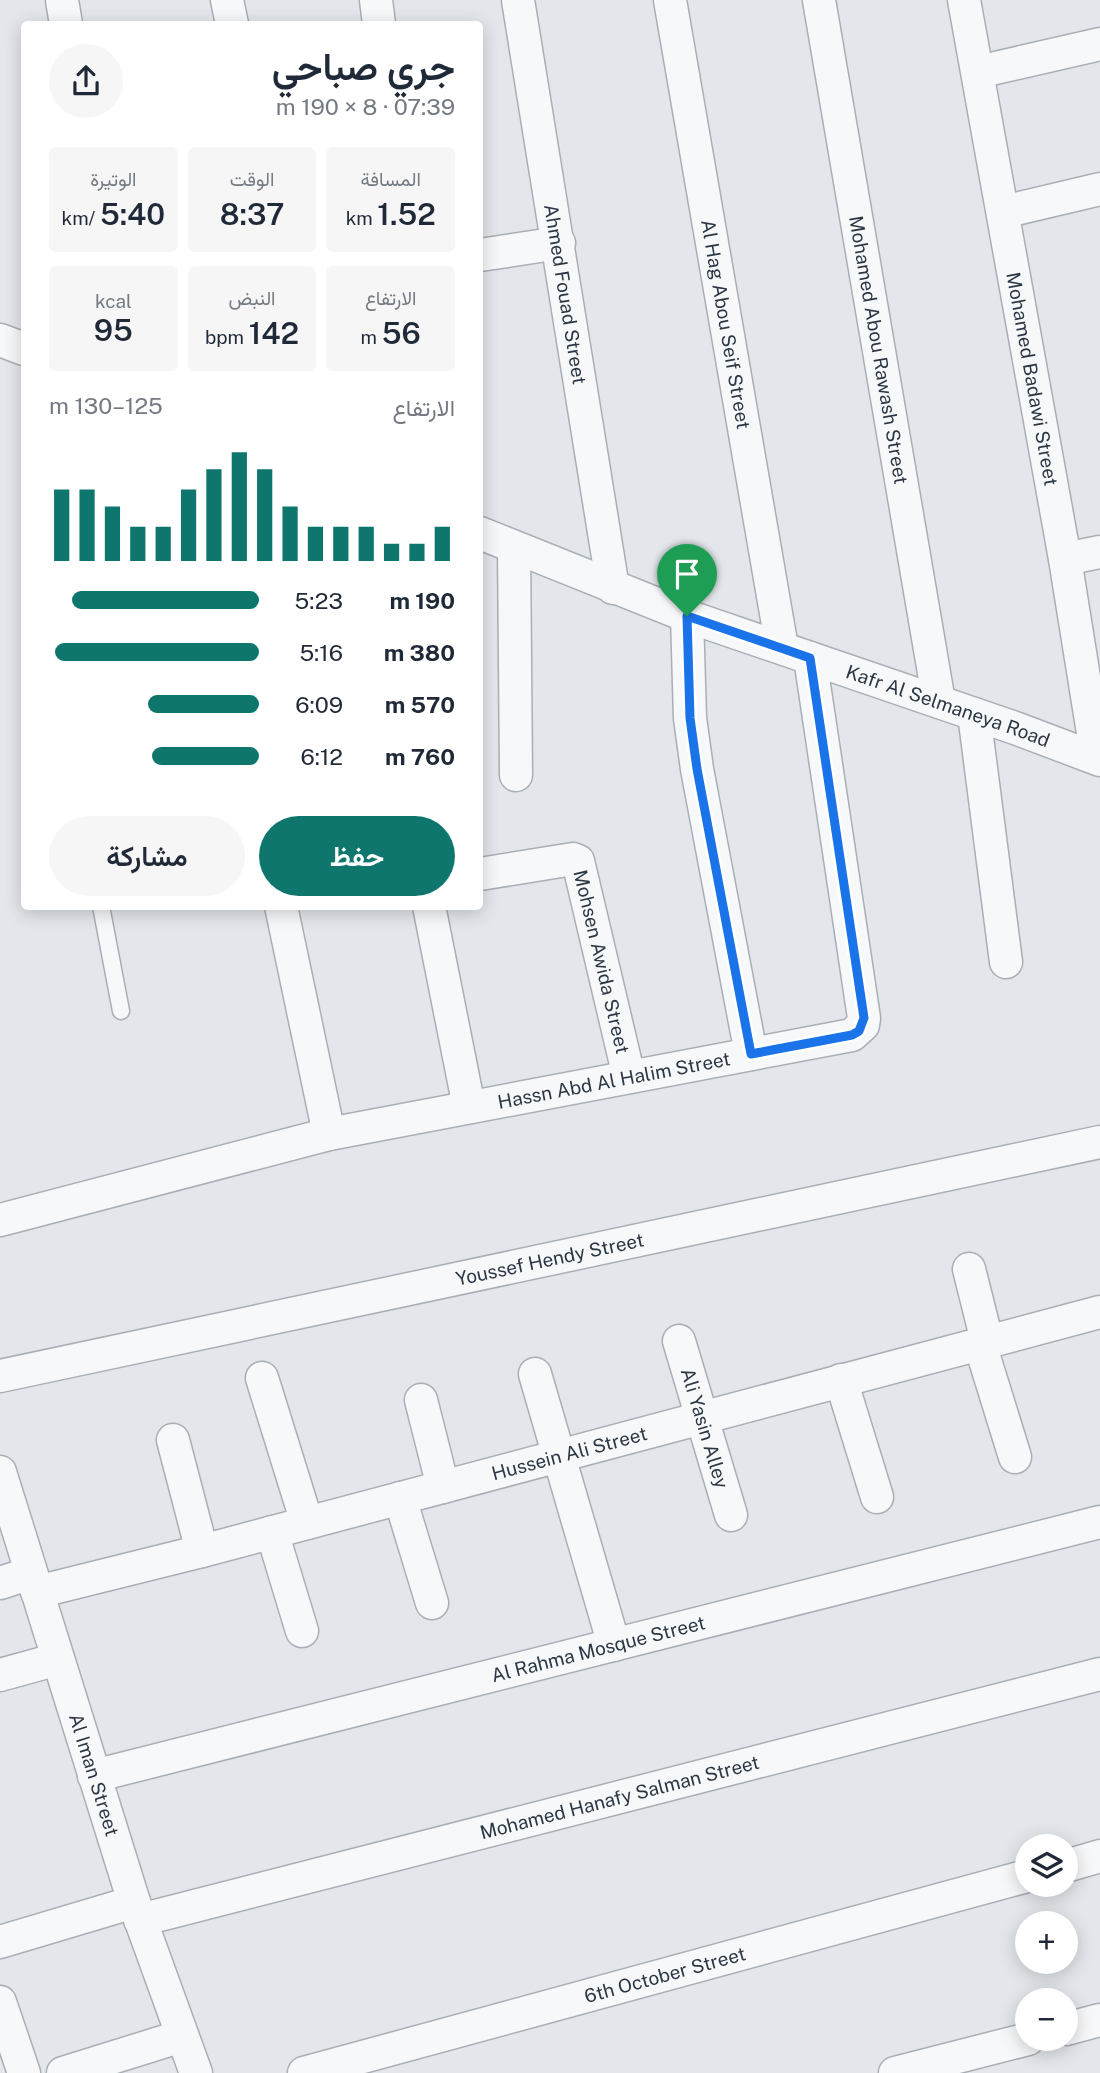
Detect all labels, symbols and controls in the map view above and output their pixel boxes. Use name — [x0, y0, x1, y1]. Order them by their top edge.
button: share — [49, 44, 123, 118]
text: جري صباحي — [272, 44, 455, 89]
text: 07:39 · 8 × 190 m — [276, 93, 455, 120]
text: الوتيرة — [90, 168, 137, 190]
text: الوقت — [230, 168, 274, 190]
text: المسافة — [361, 168, 421, 190]
text: 5:40 — [100, 196, 165, 232]
text: 8:37 — [220, 196, 284, 232]
text: 1.52 — [377, 196, 436, 232]
street label: Ahmed Fouad Street — [540, 202, 591, 386]
text: /km — [61, 207, 100, 229]
text: km — [346, 207, 377, 229]
street label: Mohamed Abou Rawash Street — [845, 214, 913, 486]
street label: Al Hag Abou Seif Street — [697, 218, 755, 431]
street label: Mohamed Badawi Street — [1002, 270, 1063, 487]
text: النبض — [229, 287, 276, 309]
text: الارتفاع — [365, 287, 416, 309]
text: kcal — [95, 290, 132, 312]
text: 95 — [94, 312, 133, 348]
text: 142 — [249, 315, 299, 351]
text: 56 — [382, 315, 421, 351]
text: bpm — [205, 326, 249, 348]
text: m — [361, 326, 382, 348]
text: 125–130 m — [49, 392, 163, 419]
text: الارتفاع — [393, 394, 455, 421]
pin — [657, 544, 717, 616]
icon: arrive — [668, 555, 706, 593]
text: 5:23 — [294, 587, 343, 614]
text: 190 m — [389, 587, 455, 614]
text: 5:16 — [299, 639, 343, 666]
text: 380 m — [384, 639, 455, 666]
street label: Kafr Al Selmaneya Road — [843, 660, 1053, 751]
text: 6:09 — [295, 691, 343, 718]
text: 570 m — [385, 691, 455, 718]
text: 6:12 — [300, 743, 343, 770]
text: 760 m — [385, 743, 455, 770]
button: مشاركة — [49, 816, 245, 896]
button: حفظ — [259, 816, 455, 896]
street label: Mohsen Awida Street — [569, 868, 634, 1056]
street label: Hassn Abd Al Halim Street — [496, 1047, 732, 1113]
street label: Youssef Hendy Street — [454, 1228, 646, 1290]
street label: Ali Yasin Alley — [677, 1365, 733, 1491]
street label: Hussein Ali Street — [489, 1422, 649, 1484]
street label: Al Rahma Mosque Street — [489, 1611, 707, 1686]
street label: Al Iman Street — [65, 1711, 124, 1839]
street label: Mohamed Hanafy Salman Street — [478, 1751, 762, 1843]
map controls — [1015, 1834, 1078, 2051]
button: layers — [1015, 1834, 1078, 1897]
button: + — [1015, 1911, 1078, 1974]
street label: 6th October Street — [582, 1942, 748, 2007]
button: − — [1015, 1988, 1078, 2051]

